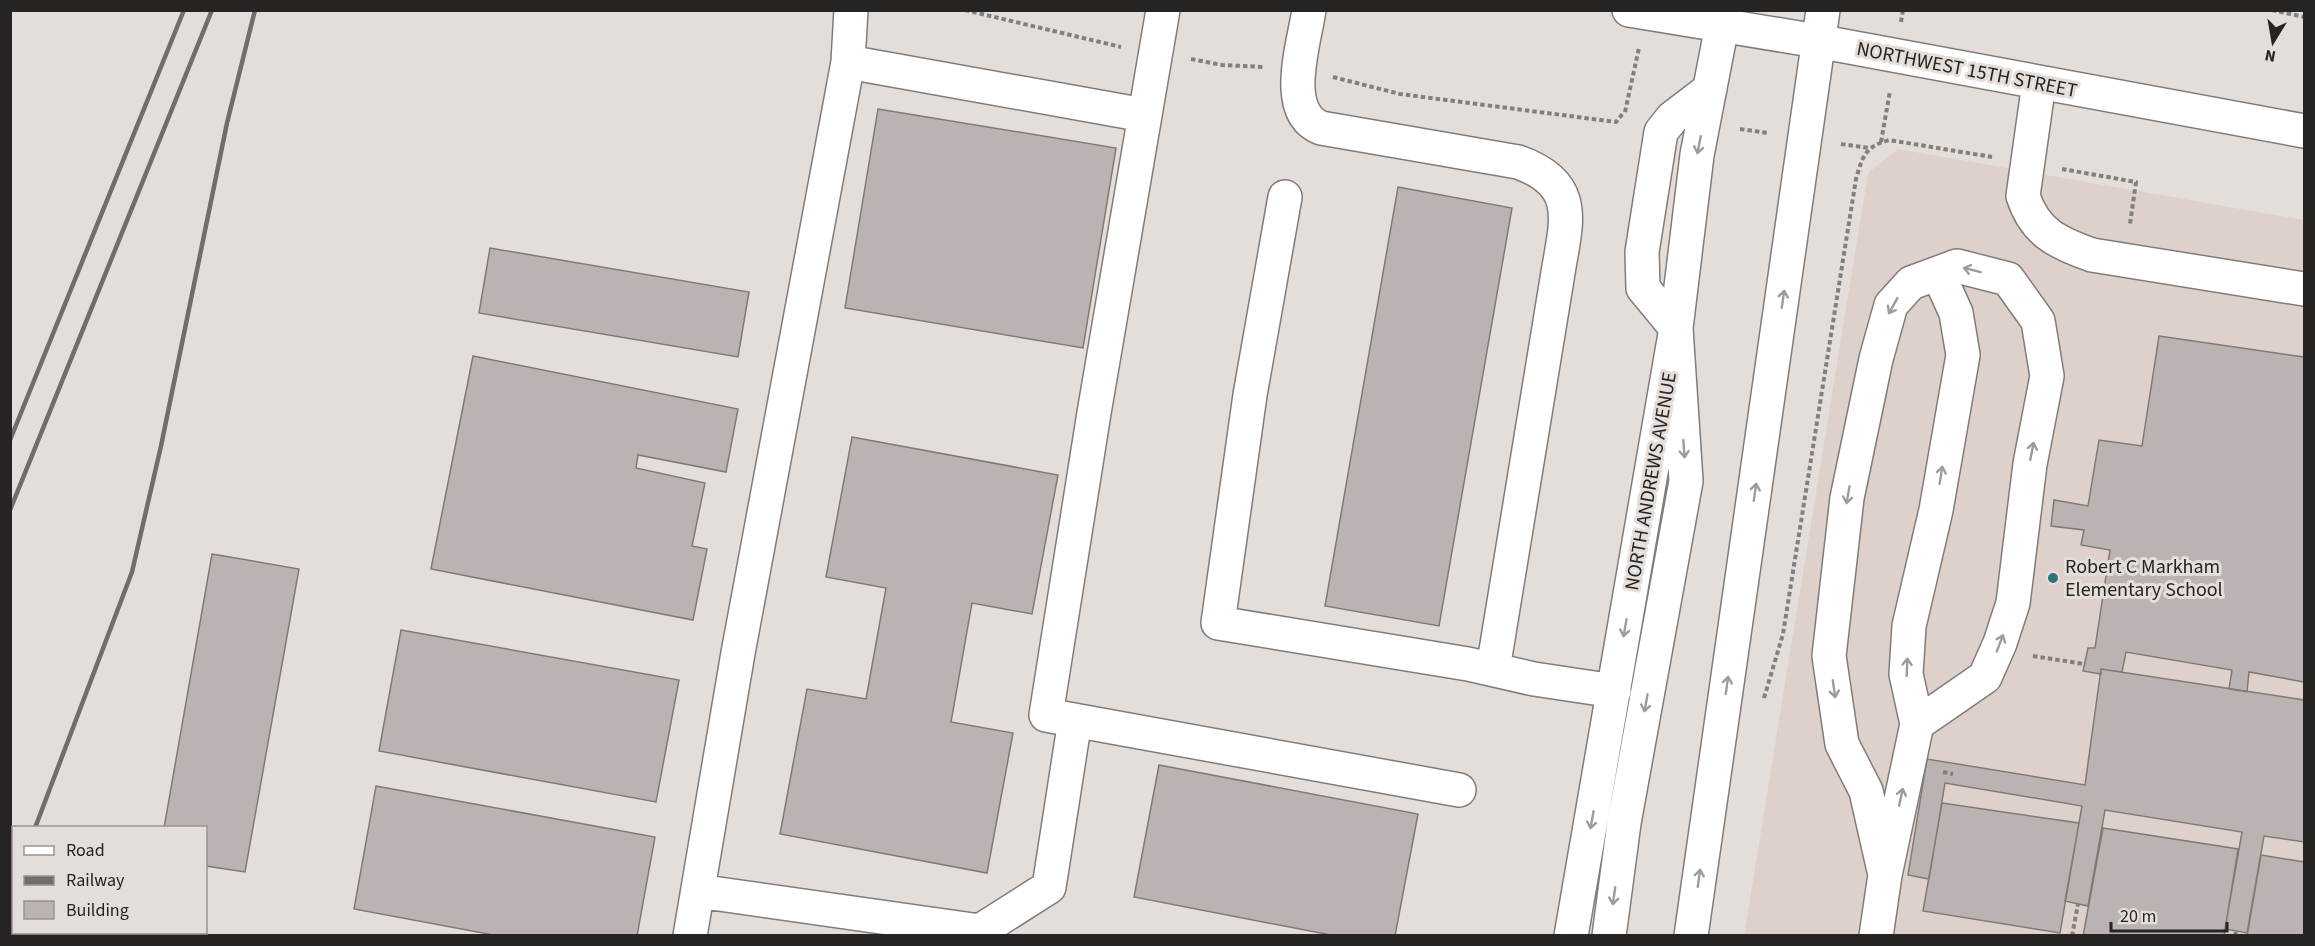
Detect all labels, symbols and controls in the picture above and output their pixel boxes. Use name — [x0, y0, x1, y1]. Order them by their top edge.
north arrow — [2243, 12, 2303, 72]
street label: NORTHWEST 15TH STREET — [1854, 35, 2080, 105]
text: N — [2263, 44, 2278, 68]
one-way arrow — [1693, 134, 1704, 154]
one-way arrow — [1963, 263, 1982, 275]
one-way arrow — [1777, 289, 1788, 309]
one-way arrow — [1887, 297, 1899, 314]
street label: NORTH ANDREWS AVENUE — [1618, 370, 1684, 593]
one-way arrow — [1679, 438, 1690, 458]
one-way arrow — [2027, 442, 2038, 461]
one-way arrow — [1936, 466, 1947, 486]
one-way arrow — [1749, 482, 1760, 502]
one-way arrow — [1842, 485, 1853, 505]
place label: Robert C Markham Elementary School — [2065, 553, 2223, 604]
marker: Robert C Markham Elementary School — [2046, 571, 2060, 585]
one-way arrow — [1619, 618, 1630, 637]
one-way arrow — [1995, 634, 2006, 652]
one-way arrow — [1901, 657, 1912, 677]
one-way arrow — [1721, 675, 1732, 695]
one-way arrow — [1828, 678, 1839, 698]
one-way arrow — [1640, 693, 1651, 713]
one-way arrow — [1896, 788, 1907, 807]
one-way arrow — [1586, 810, 1597, 829]
legend — [12, 826, 207, 934]
text: Road — [66, 838, 105, 863]
text: Railway — [66, 868, 125, 893]
one-way arrow — [1693, 868, 1704, 888]
one-way arrow — [1609, 885, 1620, 905]
scale bar — [2111, 895, 2226, 933]
text: Building — [66, 898, 129, 923]
text: 20 m — [2120, 904, 2156, 929]

